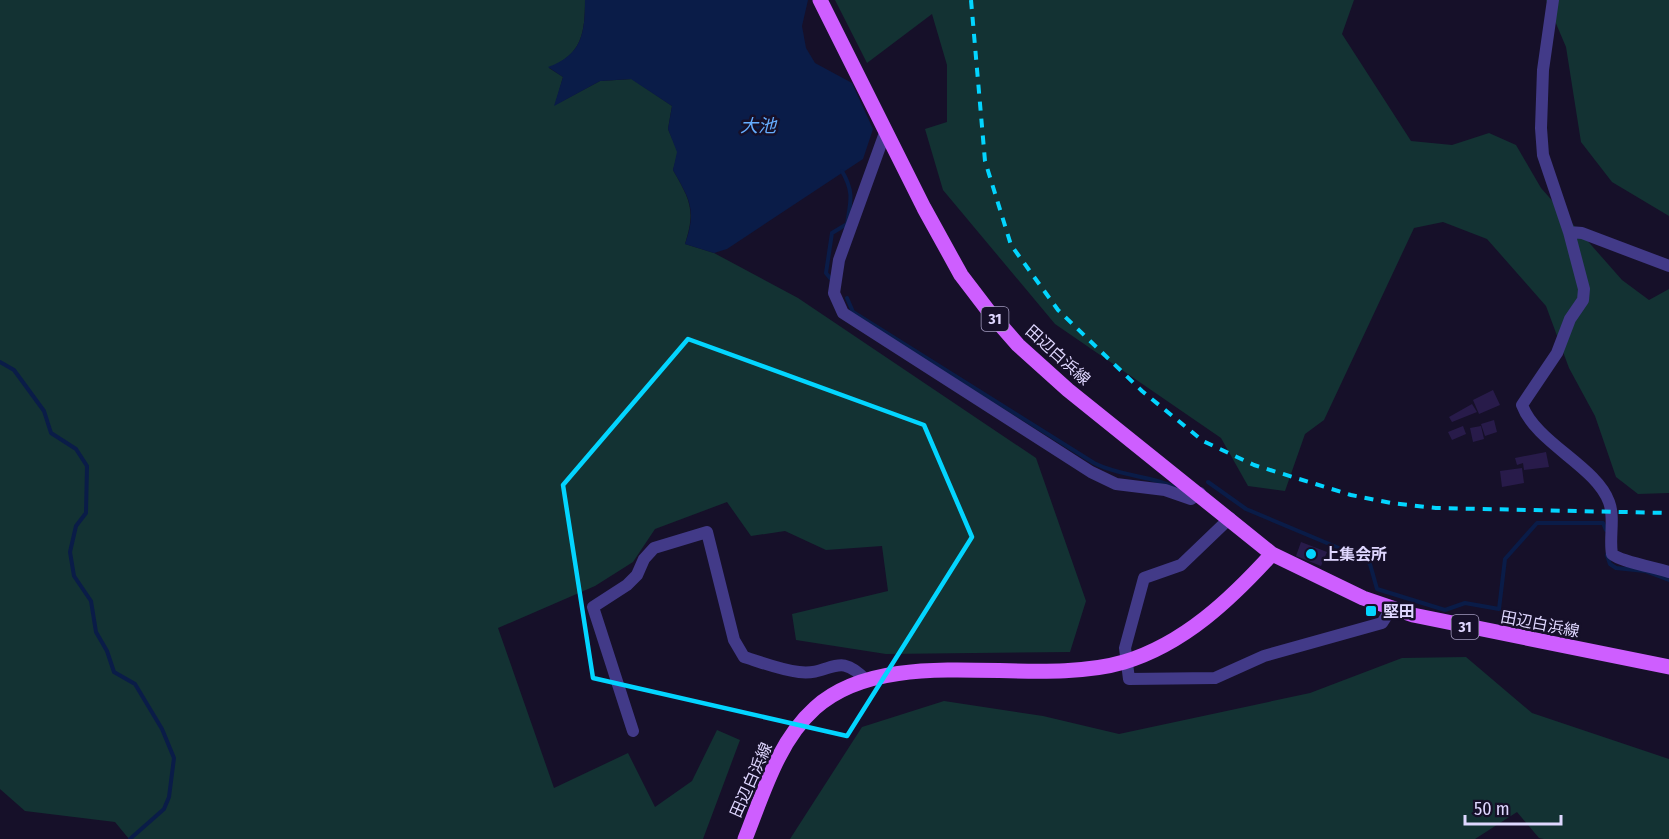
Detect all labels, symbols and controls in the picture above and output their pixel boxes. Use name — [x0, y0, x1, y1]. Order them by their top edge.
water label: 大池 — [740, 115, 778, 137]
road number: 31 — [982, 307, 1008, 331]
street label: 田辺白浜線 — [1022, 321, 1094, 389]
place label: 上集会所 — [1323, 545, 1387, 564]
marker: 上集会所 — [1304, 547, 1318, 561]
place label: 堅田 — [1383, 602, 1415, 621]
marker: 堅田 — [1364, 604, 1378, 618]
street label: 田辺白浜線 — [1499, 607, 1581, 641]
road number: 31 — [1452, 615, 1478, 639]
street label: 田辺白浜線 — [726, 740, 776, 820]
scale bar — [1465, 788, 1561, 826]
text: 50 m — [1474, 798, 1510, 820]

